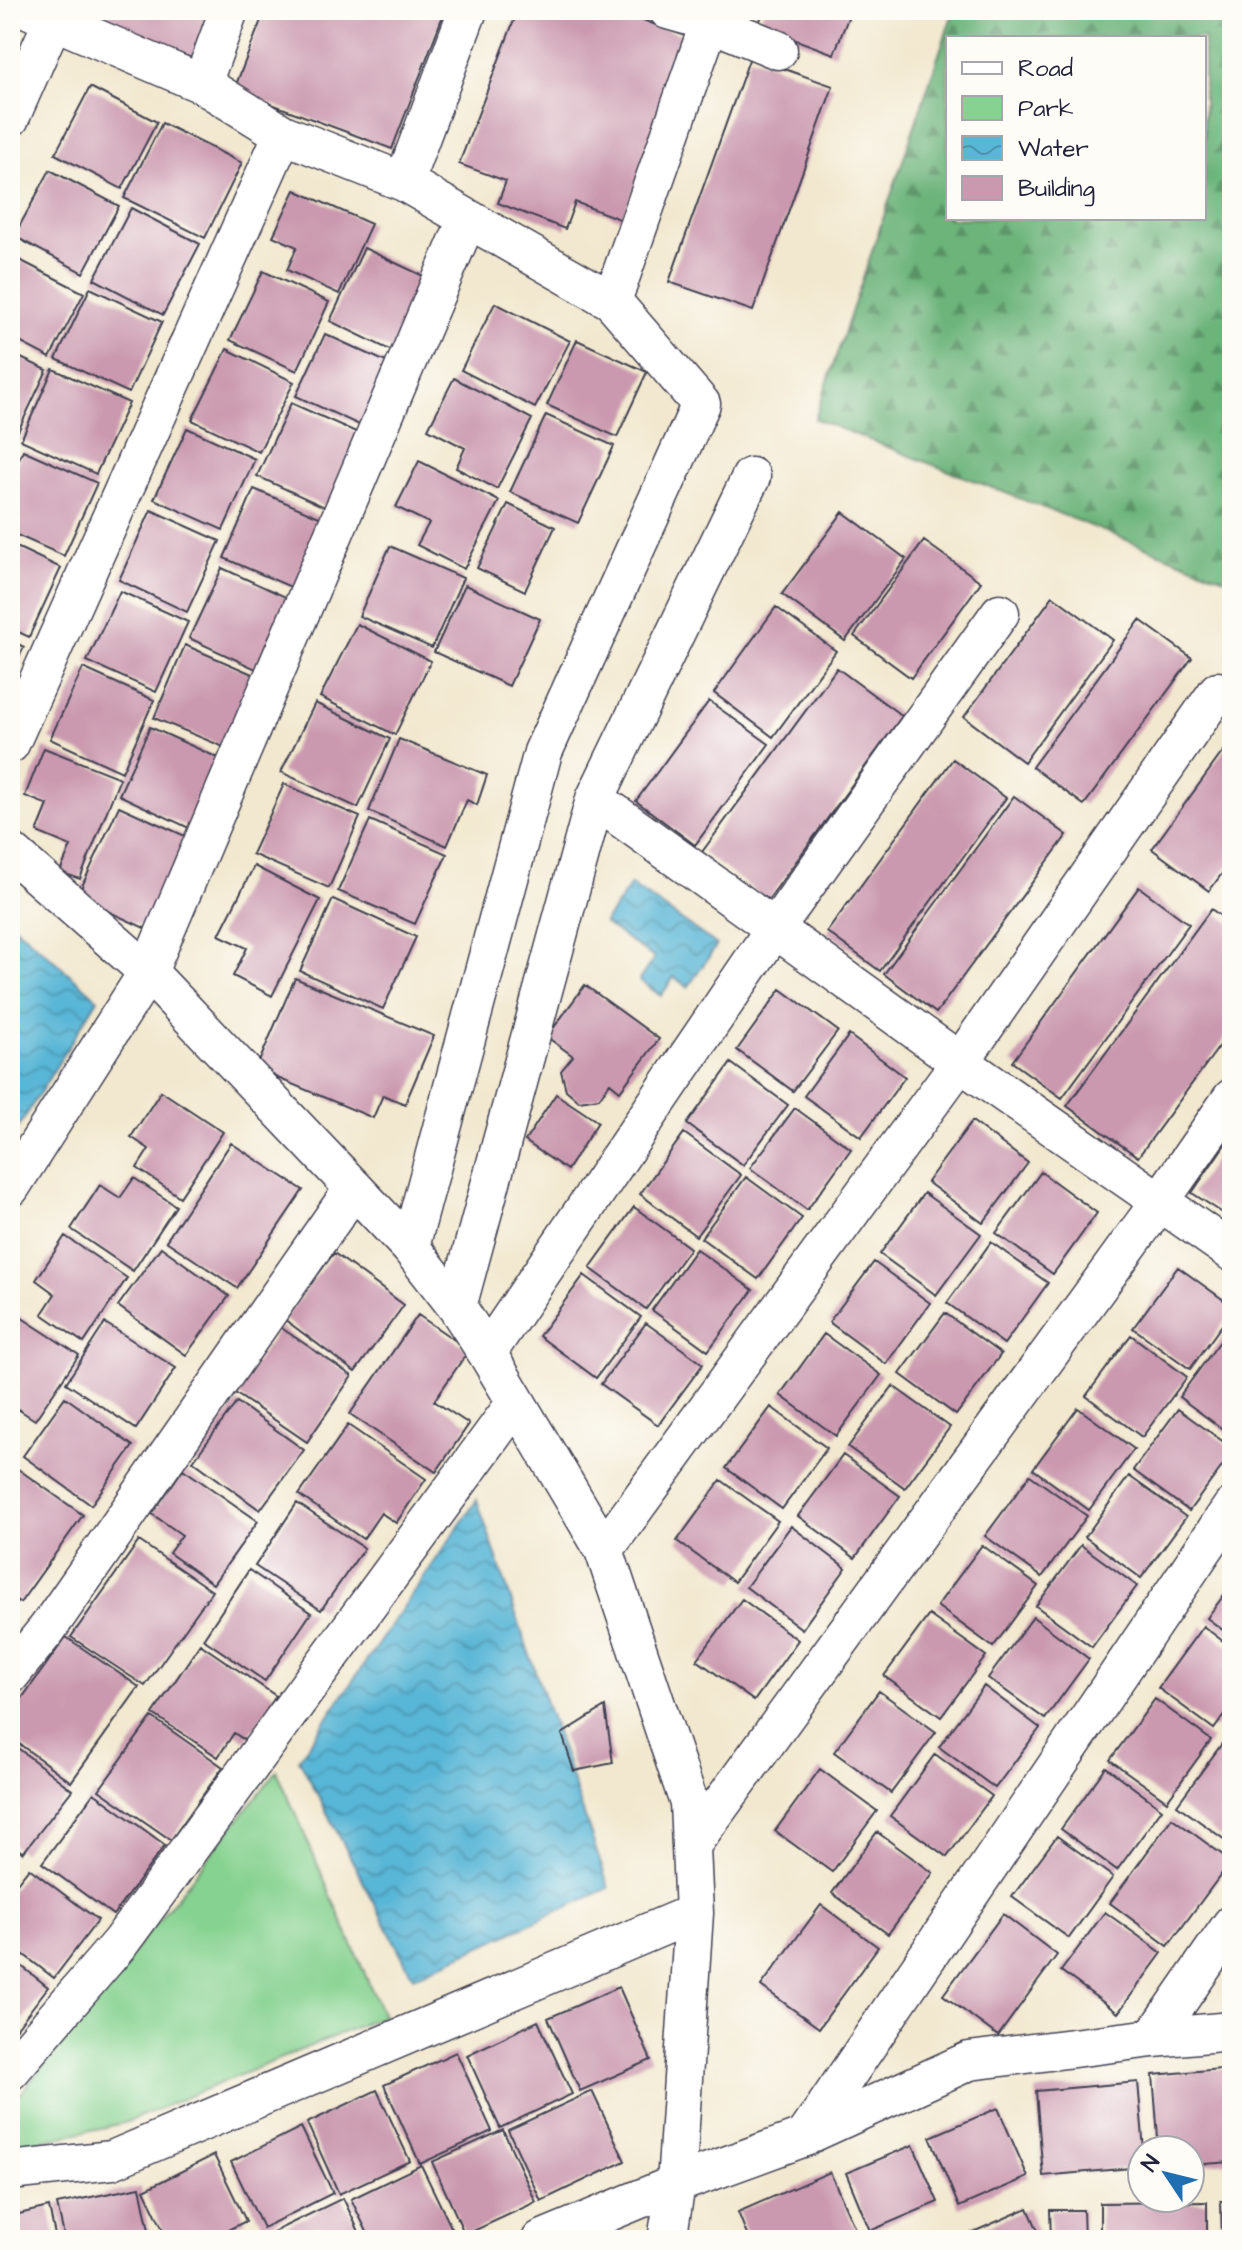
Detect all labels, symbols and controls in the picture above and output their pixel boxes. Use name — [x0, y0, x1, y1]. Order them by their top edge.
legend — [946, 36, 1206, 220]
text: Road — [1018, 52, 1073, 86]
text: Park — [1018, 92, 1074, 126]
text: Water — [1018, 132, 1089, 166]
text: Building — [1018, 172, 1095, 207]
north arrow — [1126, 2134, 1206, 2214]
text: N — [1134, 2149, 1168, 2178]

